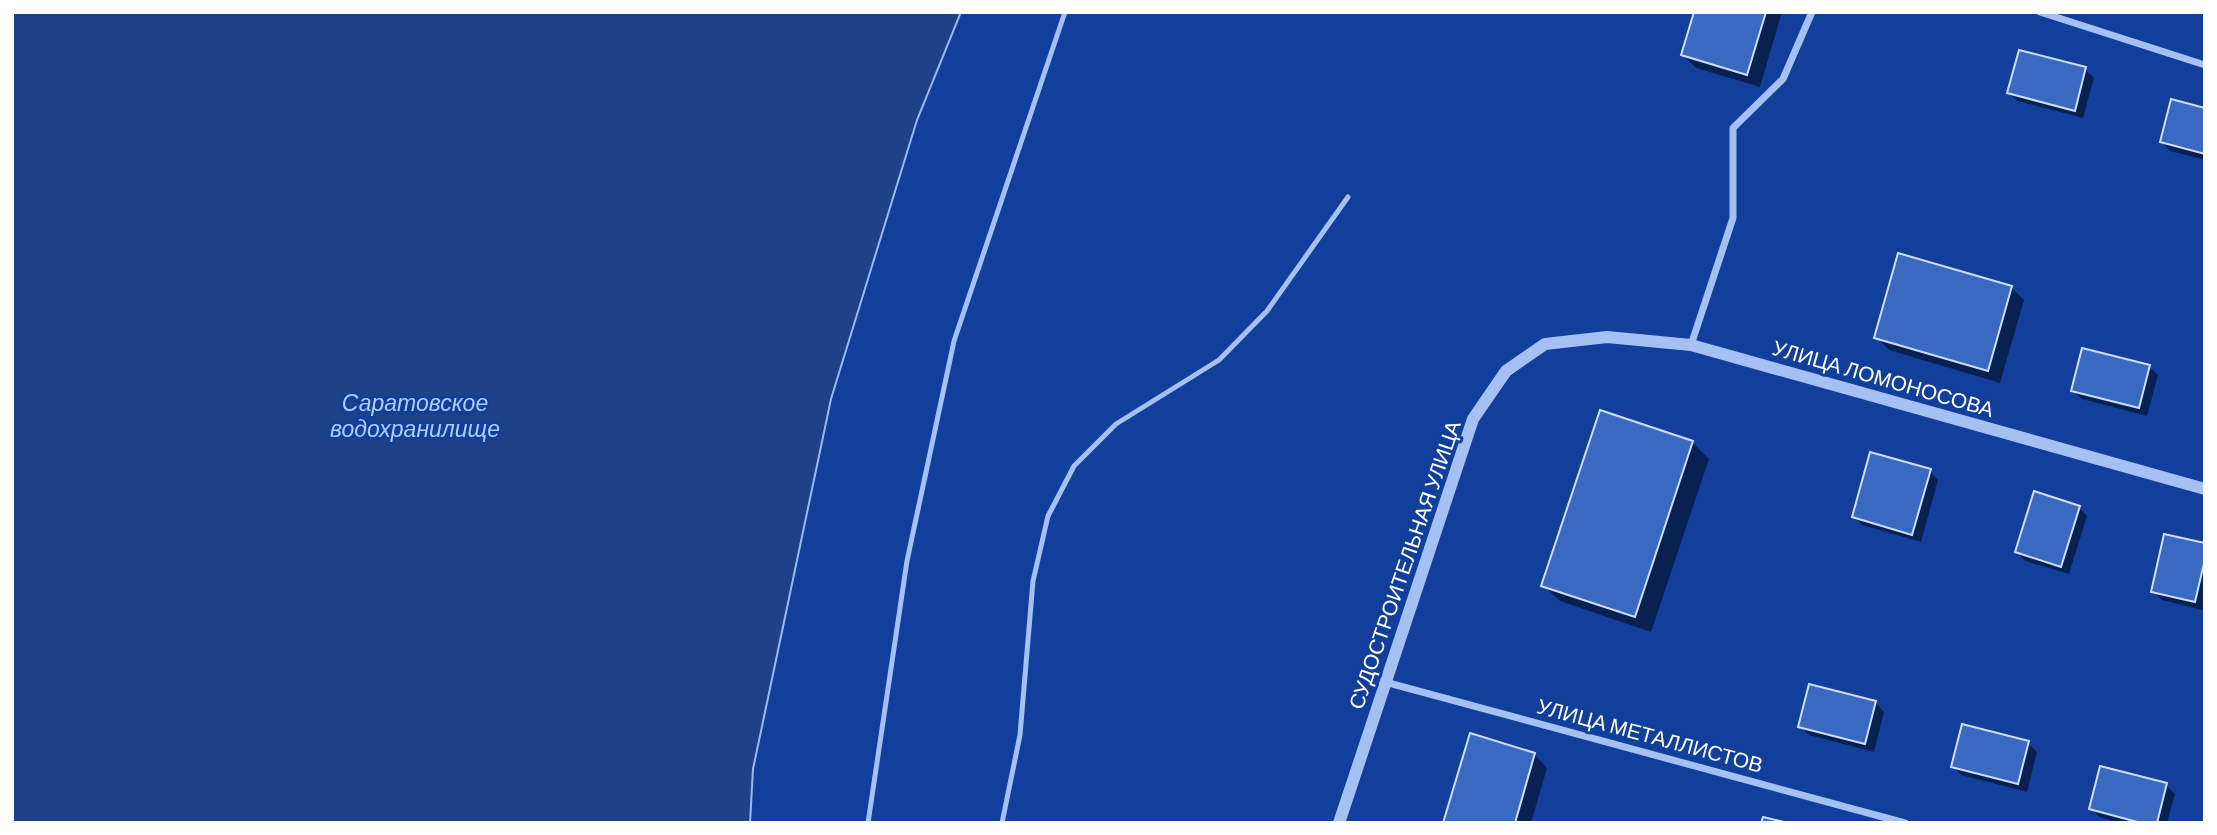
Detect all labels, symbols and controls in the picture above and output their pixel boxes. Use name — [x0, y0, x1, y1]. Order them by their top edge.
street label: УЛИЦА ЛОМОНОСОВА — [1770, 334, 1997, 421]
water label: Саратовское водохранилище — [330, 388, 500, 442]
street label: СУДОСТРОИТЕЛЬНАЯ УЛИЦА — [1342, 417, 1465, 712]
street label: УЛИЦА МЕТАЛЛИСТОВ — [1535, 692, 1766, 777]

